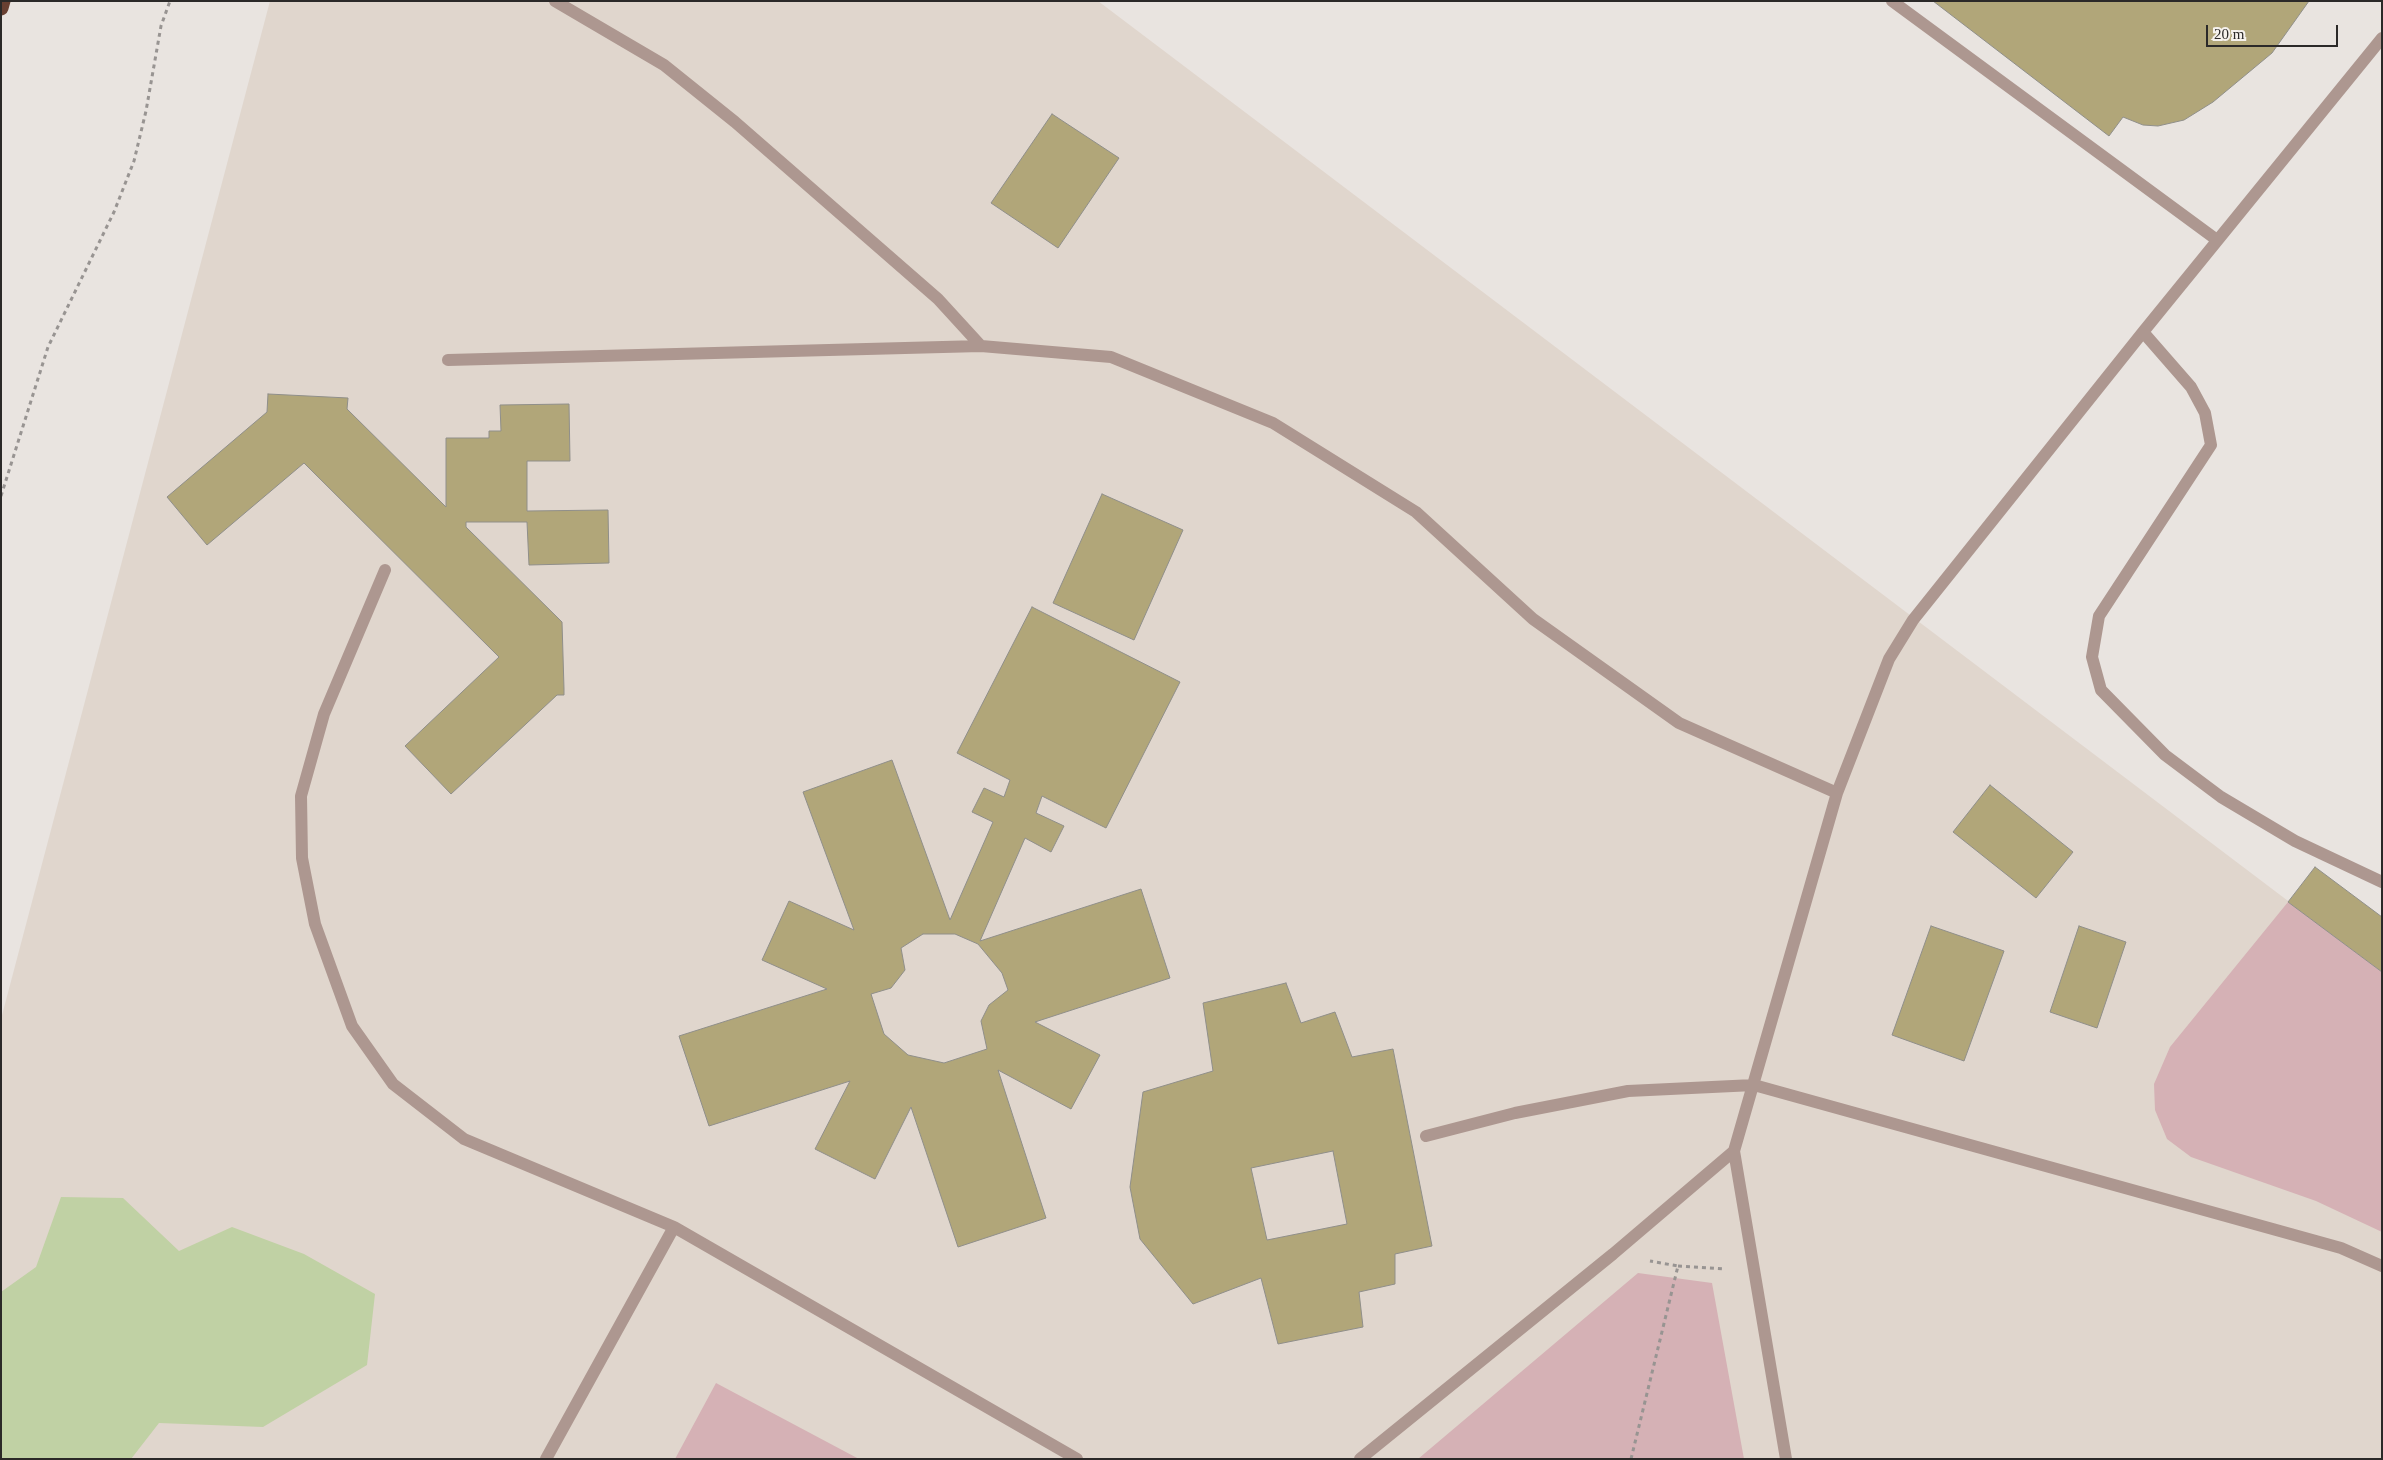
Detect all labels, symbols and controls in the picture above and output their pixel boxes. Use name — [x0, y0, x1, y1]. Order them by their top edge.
scale bar — [2208, 15, 2340, 47]
text: 20 m — [2214, 26, 2244, 42]

